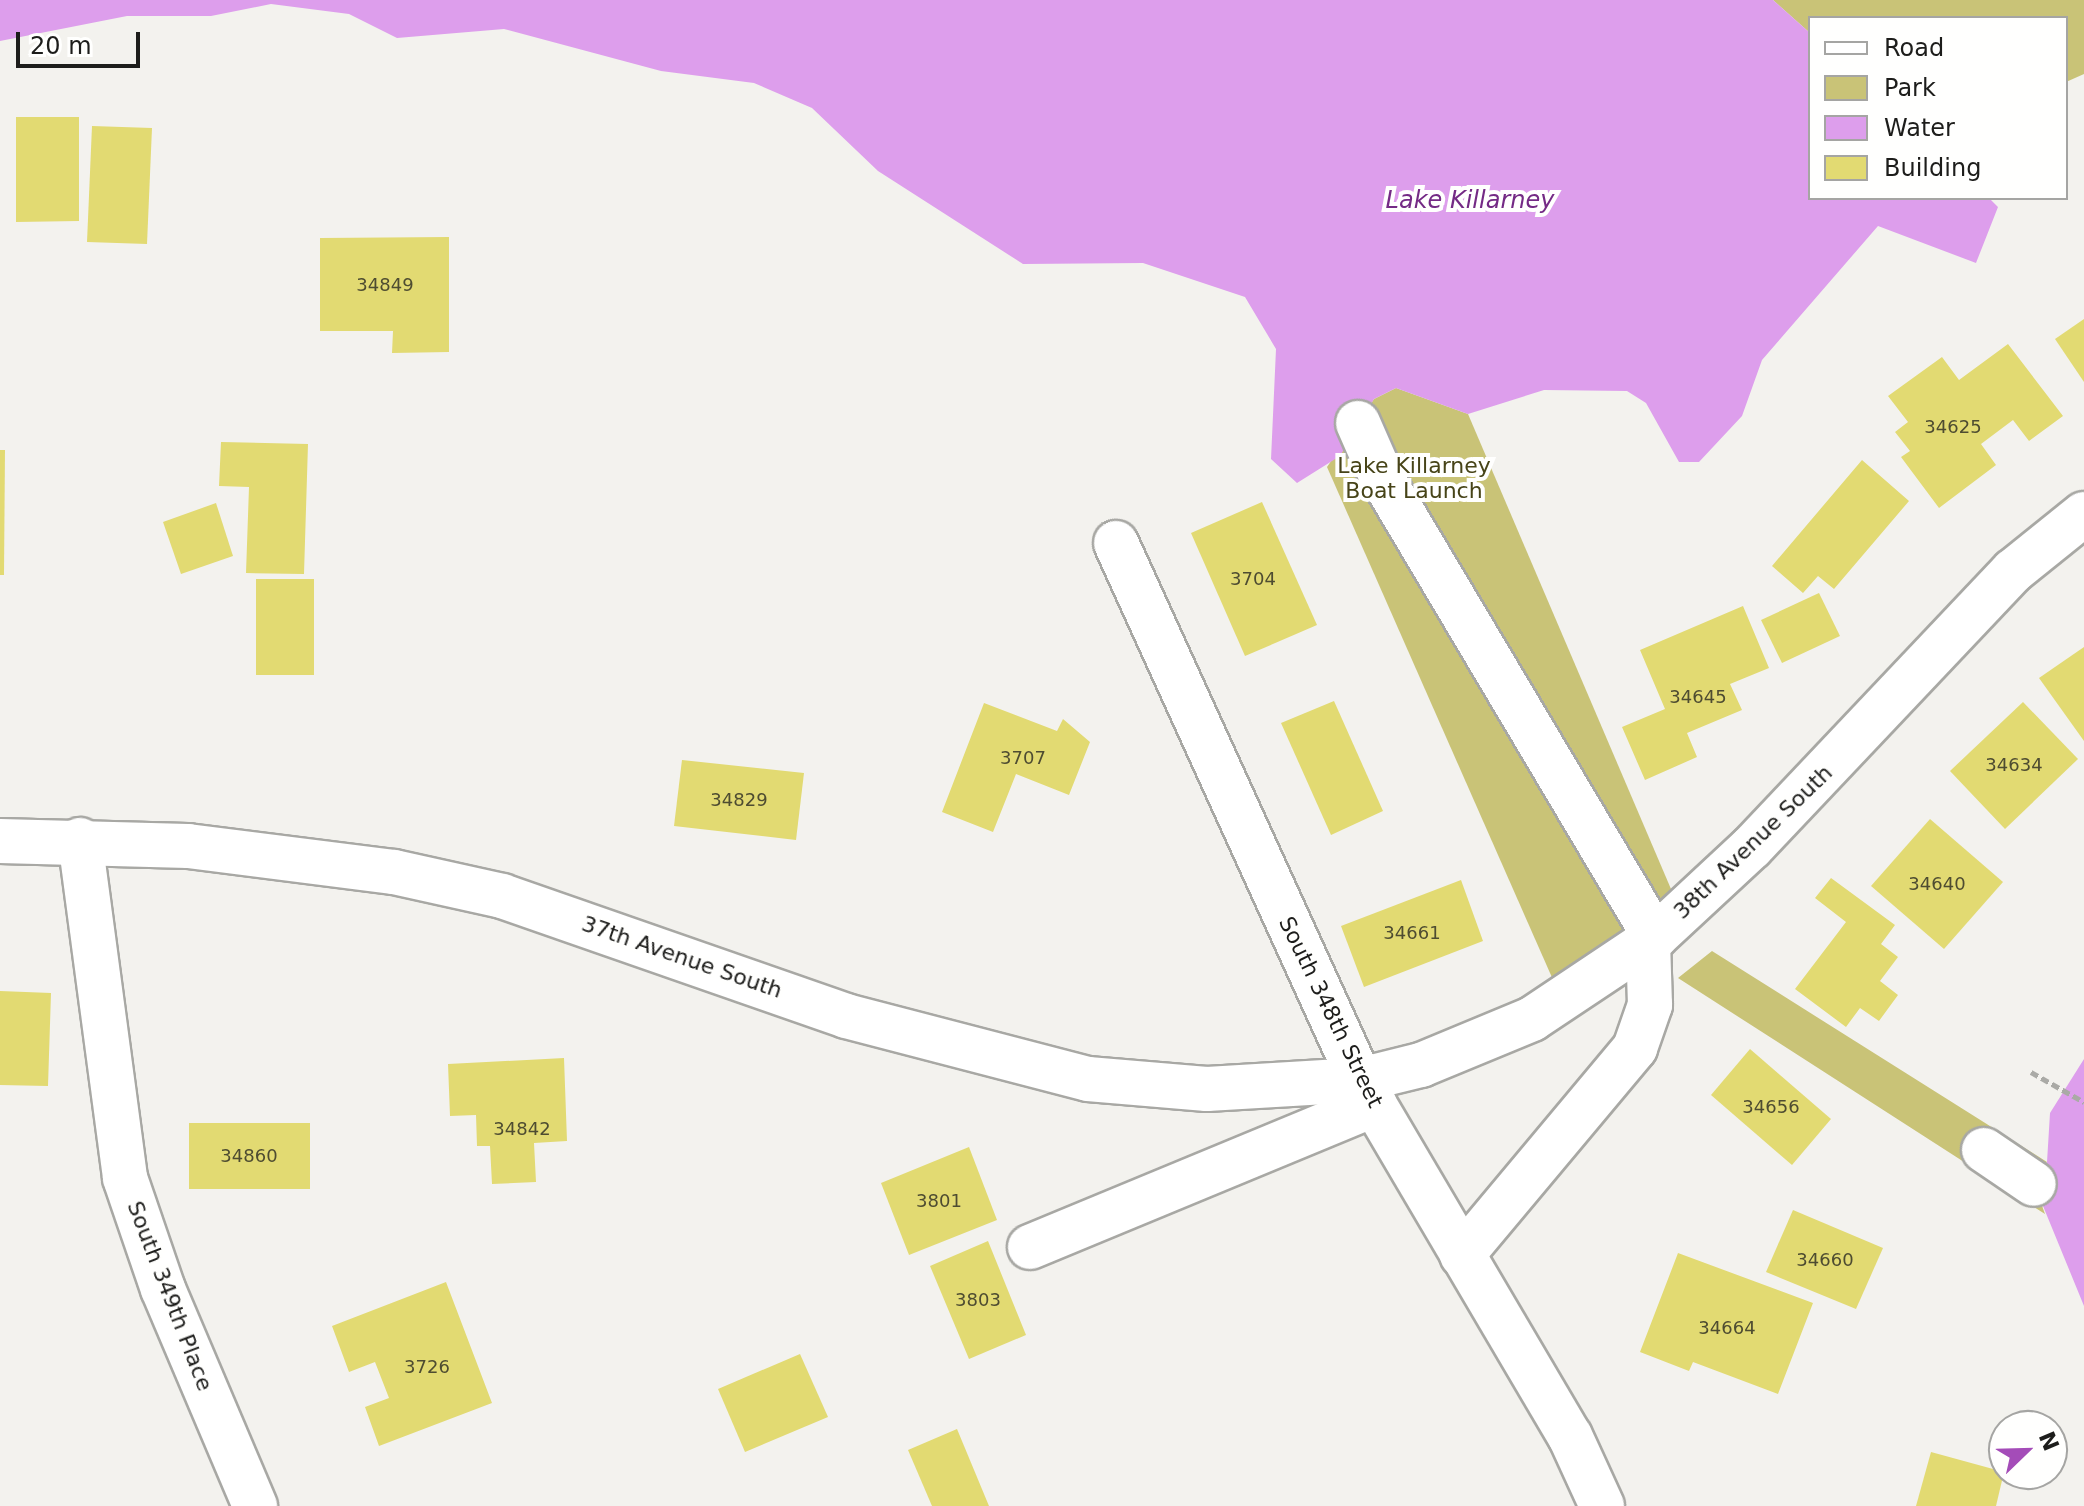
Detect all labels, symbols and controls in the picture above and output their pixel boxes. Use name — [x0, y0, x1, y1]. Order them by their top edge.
scale bar — [20, 16, 144, 66]
legend — [1808, 16, 2068, 200]
text: 20 m — [30, 32, 92, 60]
text: Road — [1884, 34, 1944, 62]
text: Park — [1884, 74, 1936, 102]
text: Water — [1884, 114, 1955, 142]
text: Building — [1884, 154, 1981, 182]
water label: Lake Killarney — [1386, 187, 1554, 215]
house number: 34849 — [356, 274, 414, 296]
house number: 34625 — [1924, 416, 1982, 438]
park label: Lake Killarney Boat Launch — [1337, 452, 1491, 504]
house number: 3704 — [1230, 568, 1276, 590]
house number: 34645 — [1669, 686, 1727, 708]
house number: 3707 — [1000, 747, 1046, 769]
house number: 34634 — [1985, 754, 2043, 776]
street label: 38th Avenue South — [1668, 759, 1838, 925]
house number: 34829 — [710, 789, 768, 811]
house number: 34640 — [1908, 873, 1966, 895]
street label: 37th Avenue South — [578, 910, 786, 1004]
street label: South 348th Street — [1273, 912, 1389, 1112]
house number: 34661 — [1383, 922, 1441, 944]
house number: 34656 — [1742, 1096, 1800, 1118]
house number: 34842 — [493, 1118, 551, 1140]
house number: 34860 — [220, 1145, 278, 1167]
house number: 3801 — [916, 1190, 962, 1212]
street label: South 349th Place — [122, 1197, 218, 1395]
house number: 34660 — [1796, 1249, 1854, 1271]
house number: 3803 — [955, 1289, 1001, 1311]
house number: 34664 — [1698, 1317, 1756, 1339]
house number: 3726 — [404, 1356, 450, 1378]
north arrow — [1988, 1410, 2068, 1490]
text: N — [2034, 1428, 2064, 1455]

